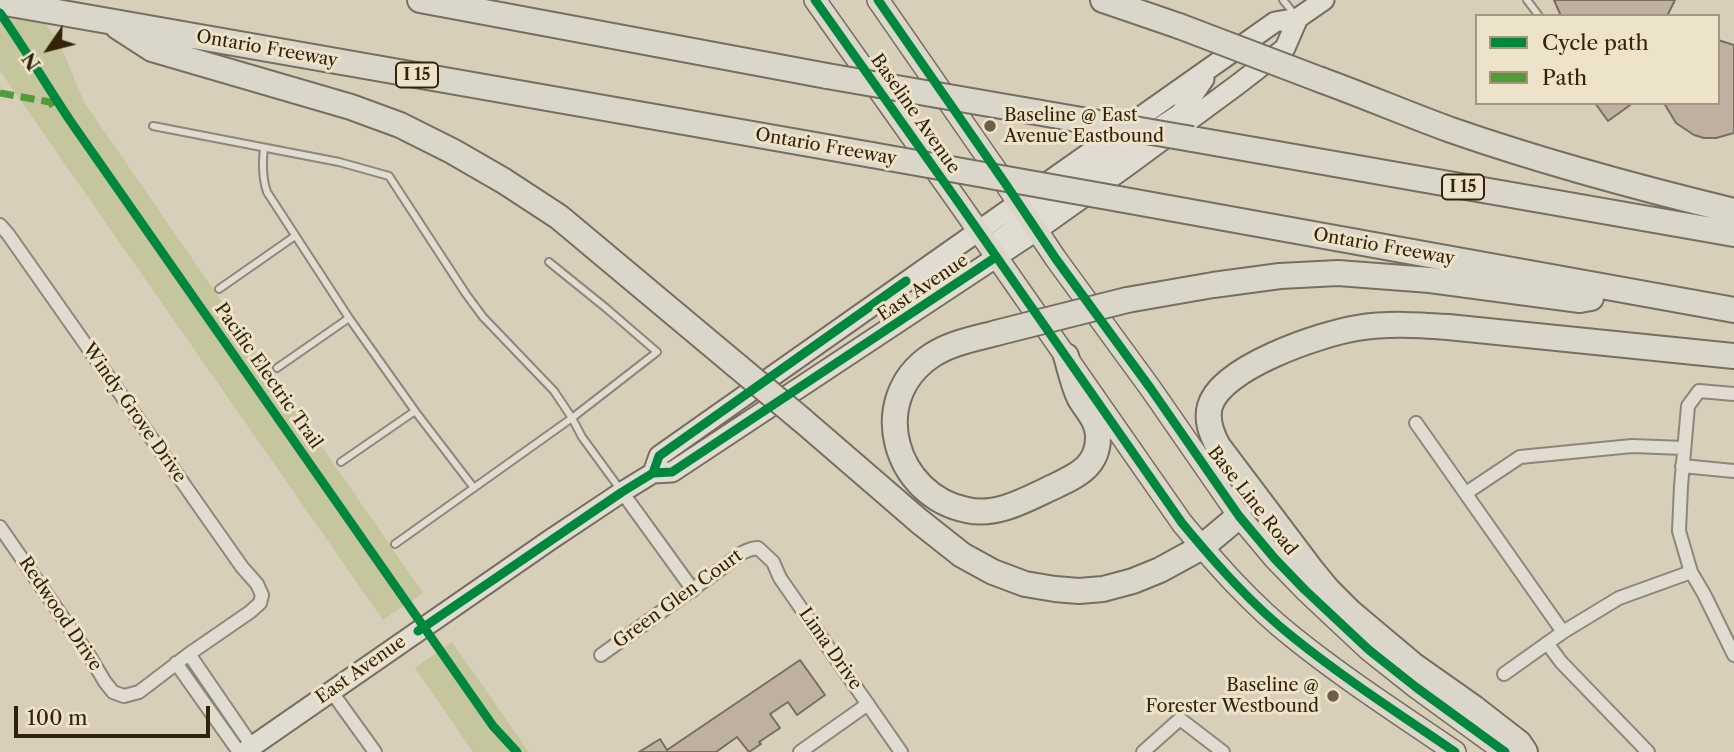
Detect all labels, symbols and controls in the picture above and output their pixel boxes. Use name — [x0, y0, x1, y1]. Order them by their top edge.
north arrow — [14, 14, 84, 84]
legend — [1475, 14, 1720, 105]
street label: Ontario Freeway — [195, 26, 339, 72]
text: Cycle path — [1542, 30, 1649, 55]
text: N — [17, 48, 46, 75]
street label: Baseline Avenue — [866, 50, 964, 178]
road number: I 15 — [396, 62, 438, 88]
text: Path — [1542, 65, 1587, 90]
place label: Baseline @ East Avenue Eastbound — [1004, 105, 1164, 148]
marker: Baseline @ East Avenue Eastbound — [982, 118, 998, 134]
street label: Ontario Freeway — [754, 124, 898, 170]
road number: I 15 — [1442, 174, 1484, 200]
street label: Ontario Freeway — [1312, 224, 1456, 270]
street label: East Avenue — [874, 250, 972, 326]
street label: Pacific Electric Trail — [210, 299, 326, 453]
street label: Windy Grove Drive — [78, 339, 190, 487]
street label: Base Line Road — [1203, 442, 1301, 560]
street label: Green Glen Court — [609, 545, 747, 653]
street label: Redwood Drive — [14, 553, 106, 675]
street label: Lima Drive — [794, 604, 866, 694]
street label: East Avenue — [312, 631, 410, 709]
place label: Baseline @ Forester Westbound — [1145, 675, 1319, 718]
marker: Baseline @ Forester Westbound — [1325, 688, 1341, 704]
scale bar — [18, 692, 214, 736]
text: 100 m — [27, 705, 88, 730]

